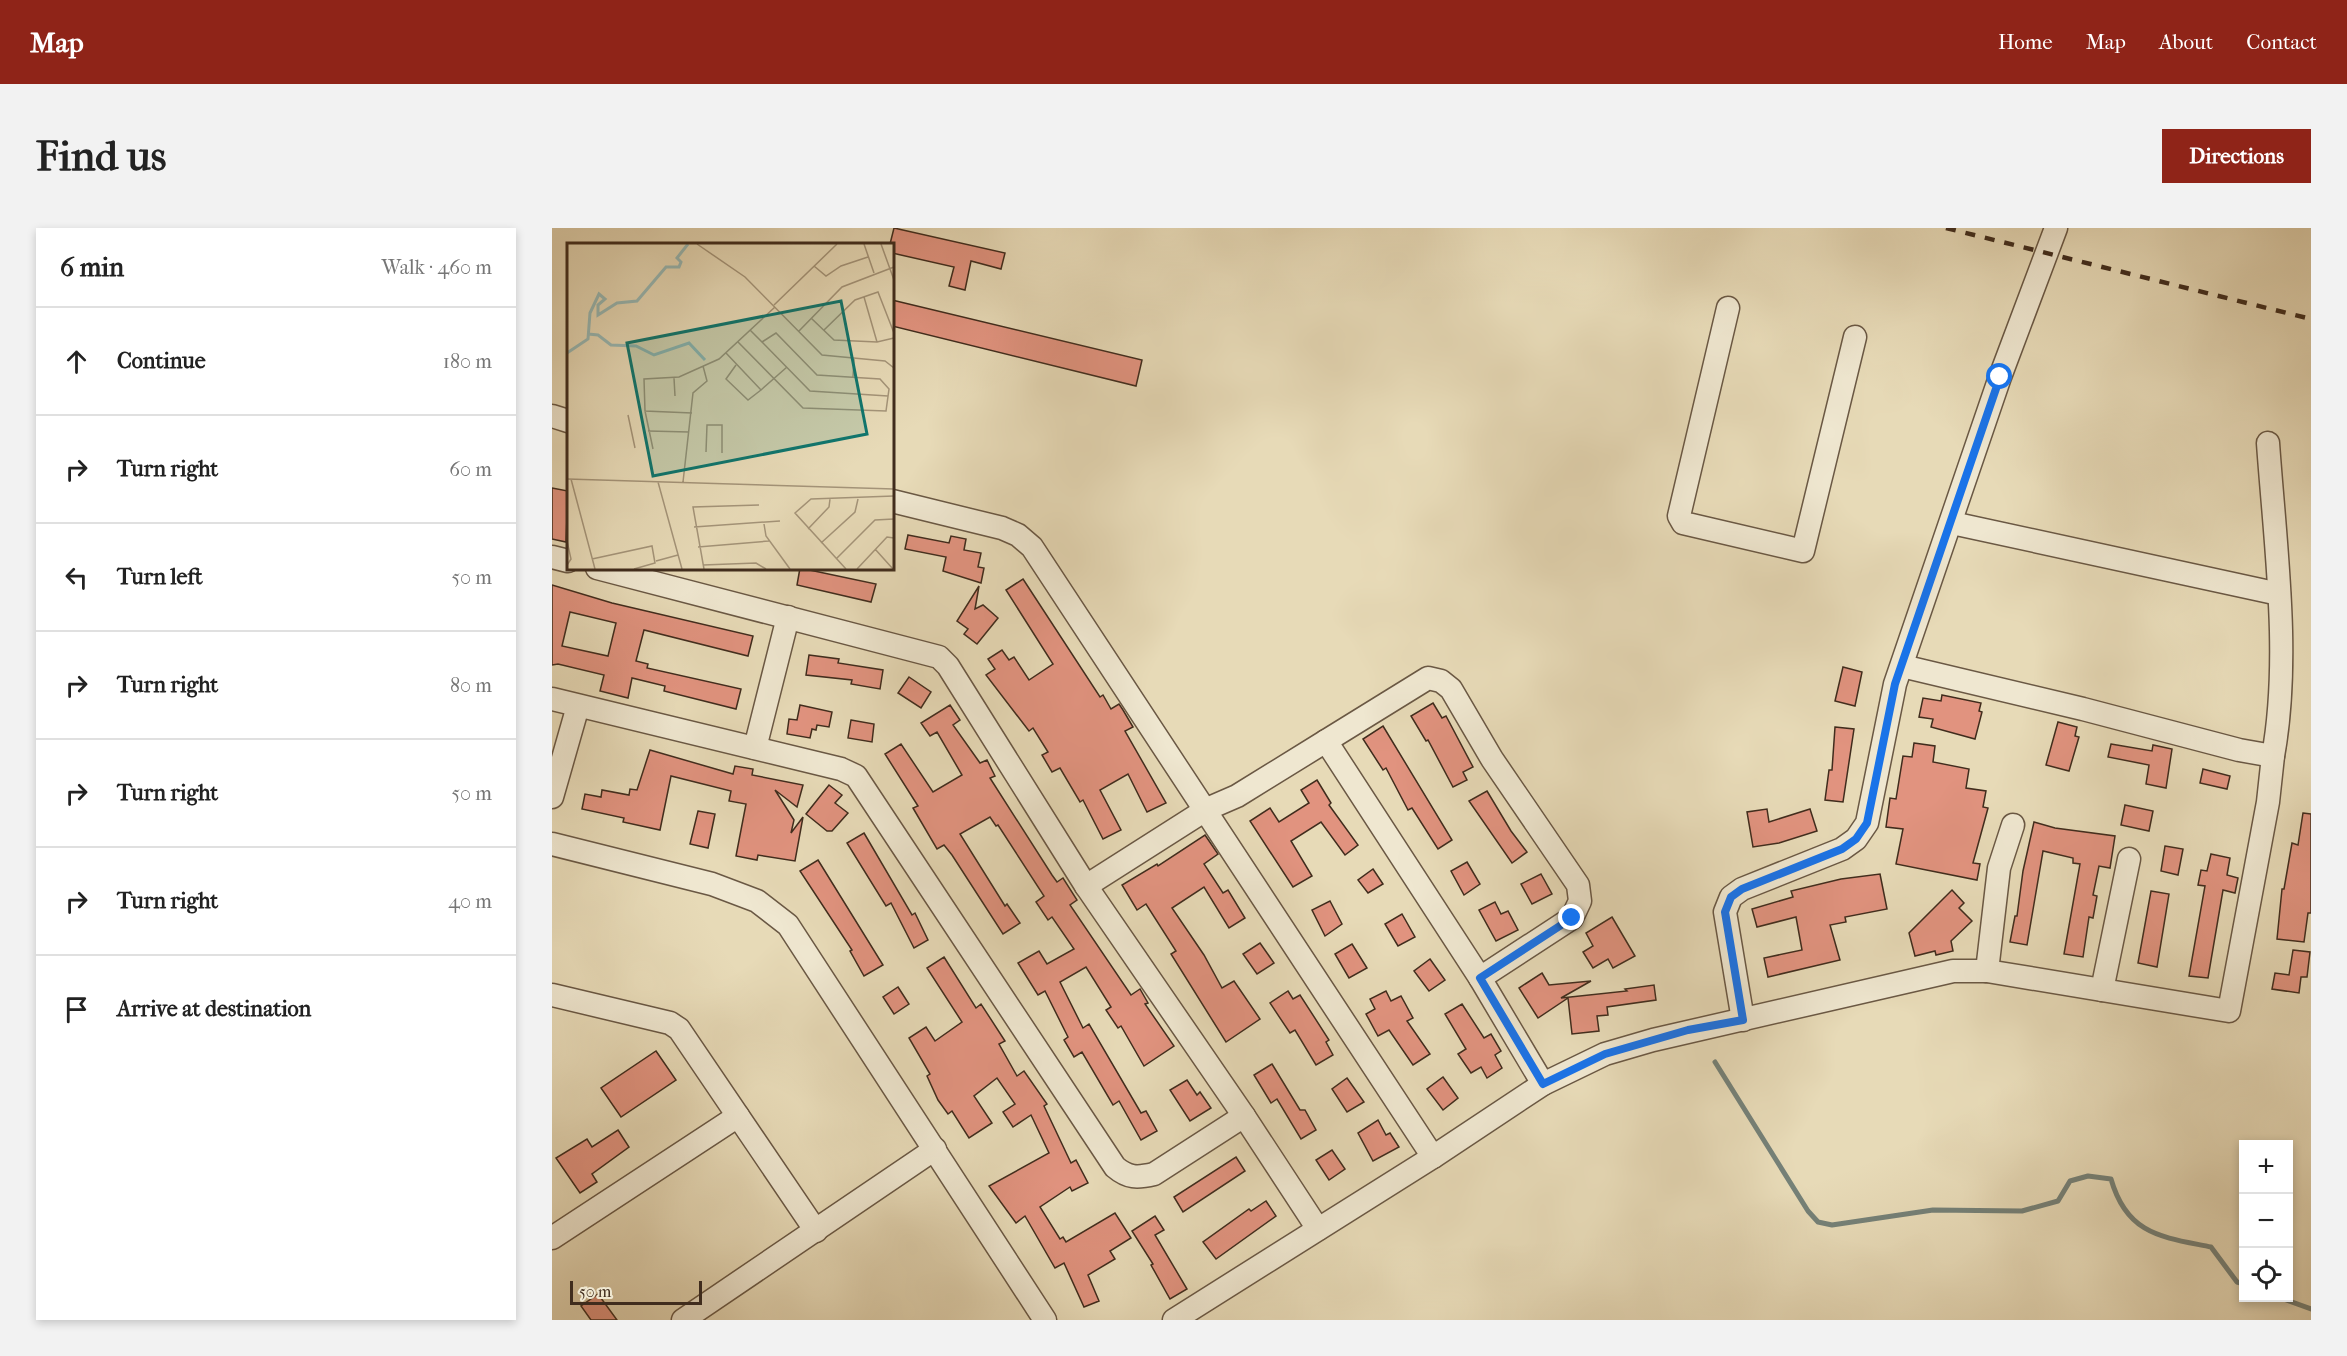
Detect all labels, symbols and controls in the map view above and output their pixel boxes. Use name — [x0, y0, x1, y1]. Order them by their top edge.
text: Map — [30, 26, 84, 59]
text: Home — [1998, 30, 2053, 54]
text: Map — [2086, 30, 2126, 54]
text: About — [2159, 30, 2213, 54]
text: Contact — [2246, 30, 2317, 54]
button: Directions — [2162, 129, 2311, 183]
text: Find us — [36, 132, 166, 181]
inset map — [567, 243, 894, 570]
text: 6 min — [60, 252, 124, 283]
text: Walk · 460 m — [381, 256, 492, 279]
icon: ahead — [60, 345, 93, 378]
text: Continue — [117, 348, 206, 374]
text: 180 m — [443, 350, 492, 373]
route start — [1986, 363, 2012, 389]
icon: right — [60, 453, 93, 486]
text: Turn right — [117, 456, 218, 482]
text: 60 m — [449, 458, 492, 481]
icon: left — [60, 561, 93, 594]
text: Turn left — [117, 564, 203, 590]
text: 50 m — [451, 566, 492, 589]
icon: right — [60, 669, 93, 702]
text: Turn right — [117, 672, 218, 698]
text: 80 m — [450, 674, 492, 697]
icon: right — [60, 777, 93, 810]
text: Turn right — [117, 780, 218, 806]
text: 50 m — [451, 782, 492, 805]
icon: right — [60, 885, 93, 918]
text: Turn right — [117, 888, 218, 914]
text: 40 m — [448, 890, 492, 913]
route end — [1558, 904, 1584, 930]
icon: arrive — [60, 993, 93, 1026]
text: Arrive at destination — [117, 996, 311, 1022]
map controls — [2239, 1140, 2293, 1302]
button: + — [2239, 1140, 2293, 1194]
button: − — [2239, 1194, 2293, 1248]
button: locate — [2239, 1248, 2293, 1302]
scale bar — [570, 1278, 702, 1306]
text: 50 m — [579, 1282, 611, 1301]

